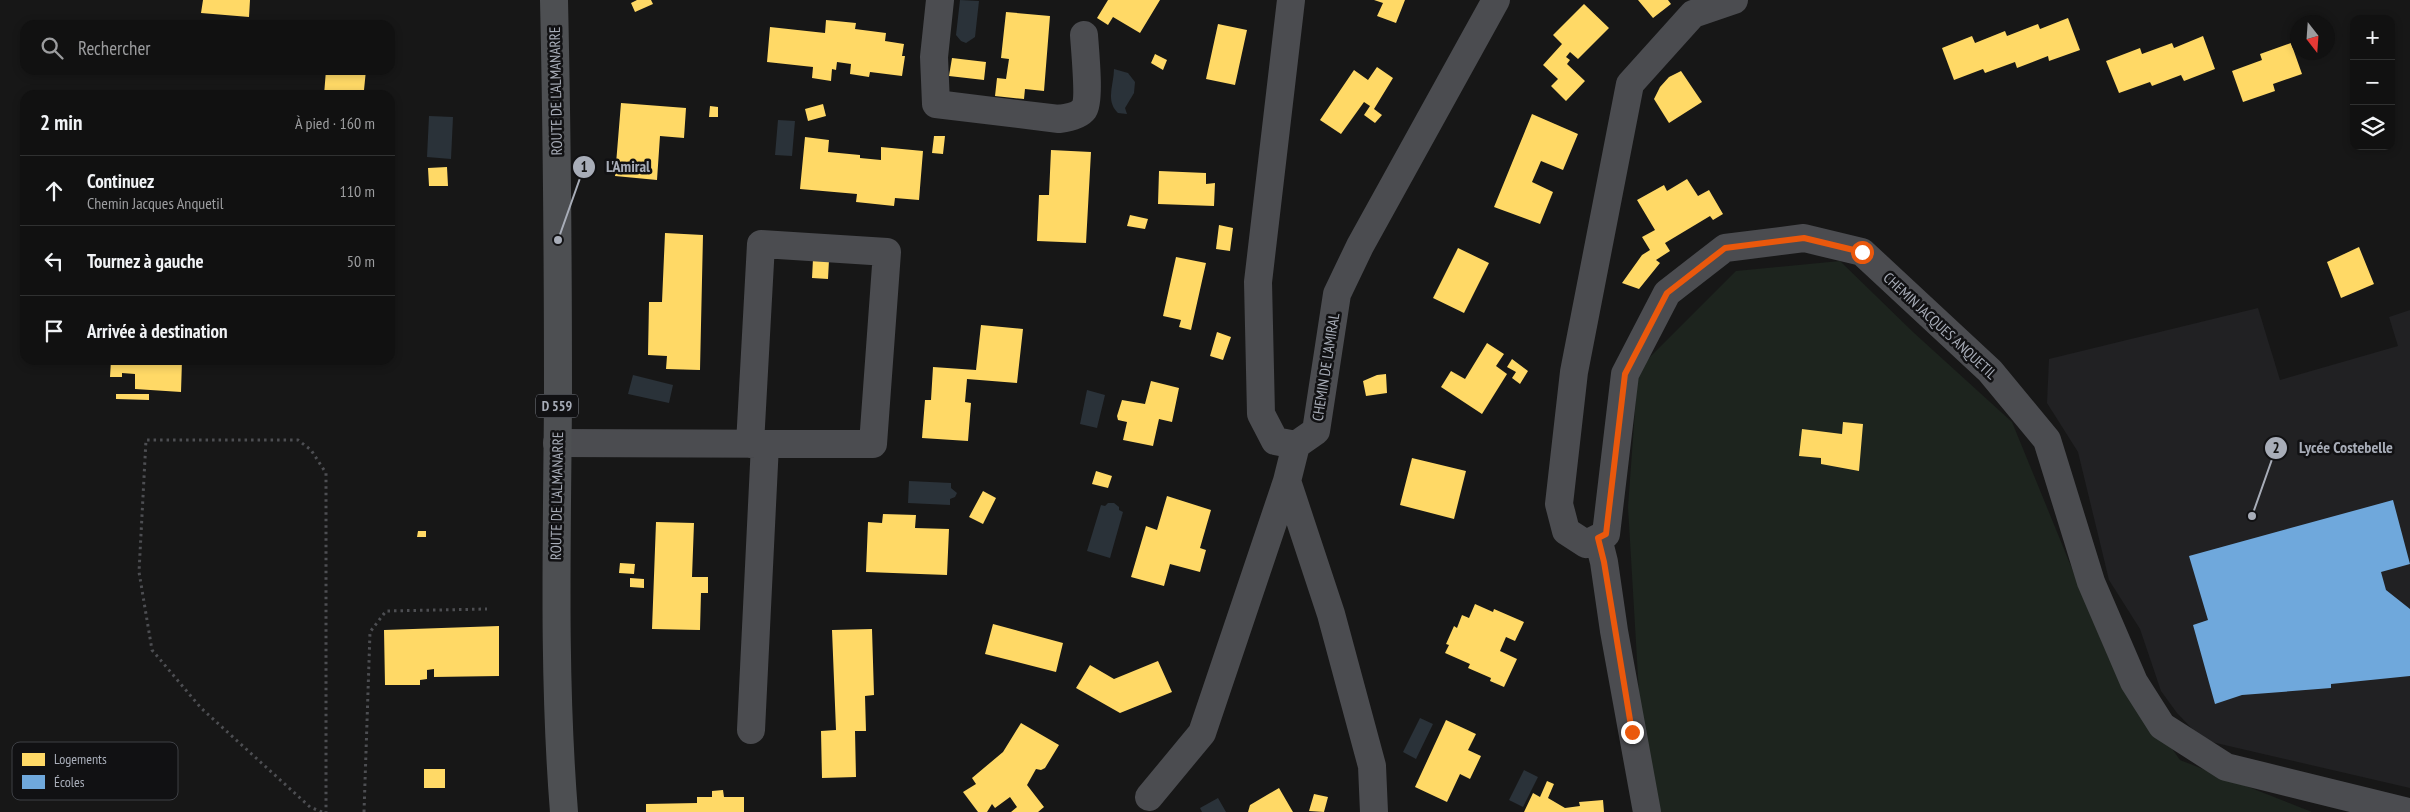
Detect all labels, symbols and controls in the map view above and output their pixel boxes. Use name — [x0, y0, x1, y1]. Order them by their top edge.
north arrow — [2290, 15, 2335, 60]
map controls — [2350, 15, 2395, 150]
button: + — [2350, 15, 2395, 60]
search box — [20, 20, 395, 75]
street label: ROUTE DE L'ALMANARRE — [545, 27, 566, 155]
icon: search — [38, 34, 66, 62]
text: Rechercher — [78, 36, 150, 60]
button: − — [2350, 60, 2395, 105]
button: layers — [2350, 105, 2395, 150]
text: 2 min — [40, 109, 82, 136]
text: À pied · 160 m — [295, 113, 375, 133]
callout: L'Amiral — [571, 151, 660, 182]
text: L'Amiral — [606, 156, 650, 176]
text: 1 — [580, 157, 588, 176]
text: Continuez — [87, 169, 154, 193]
icon: ahead — [40, 177, 68, 205]
text: 110 m — [340, 181, 375, 201]
text: Chemin Jacques Anquetil — [87, 193, 223, 213]
route start — [1851, 241, 1874, 264]
icon: left — [40, 247, 68, 275]
text: Tournez à gauche — [87, 249, 204, 273]
text: 50 m — [347, 251, 375, 271]
street label: CHEMIN JACQUES ANQUETIL — [1880, 268, 2002, 384]
street label: CHEMIN DE L'AMIRAL — [1308, 311, 1344, 422]
icon: arrive — [40, 317, 68, 345]
text: Arrivée à destination — [87, 319, 228, 343]
road number: D 559 — [536, 394, 578, 418]
street label: ROUTE DE L'ALMANARRE — [546, 432, 567, 560]
callout: Lycée Costebelle — [2264, 432, 2403, 463]
text: Lycée Costebelle — [2299, 437, 2393, 457]
text: 2 — [2272, 438, 2280, 457]
route end — [1621, 721, 1644, 744]
legend — [12, 742, 178, 800]
text: Logements — [54, 750, 107, 768]
text: Écoles — [54, 773, 85, 791]

